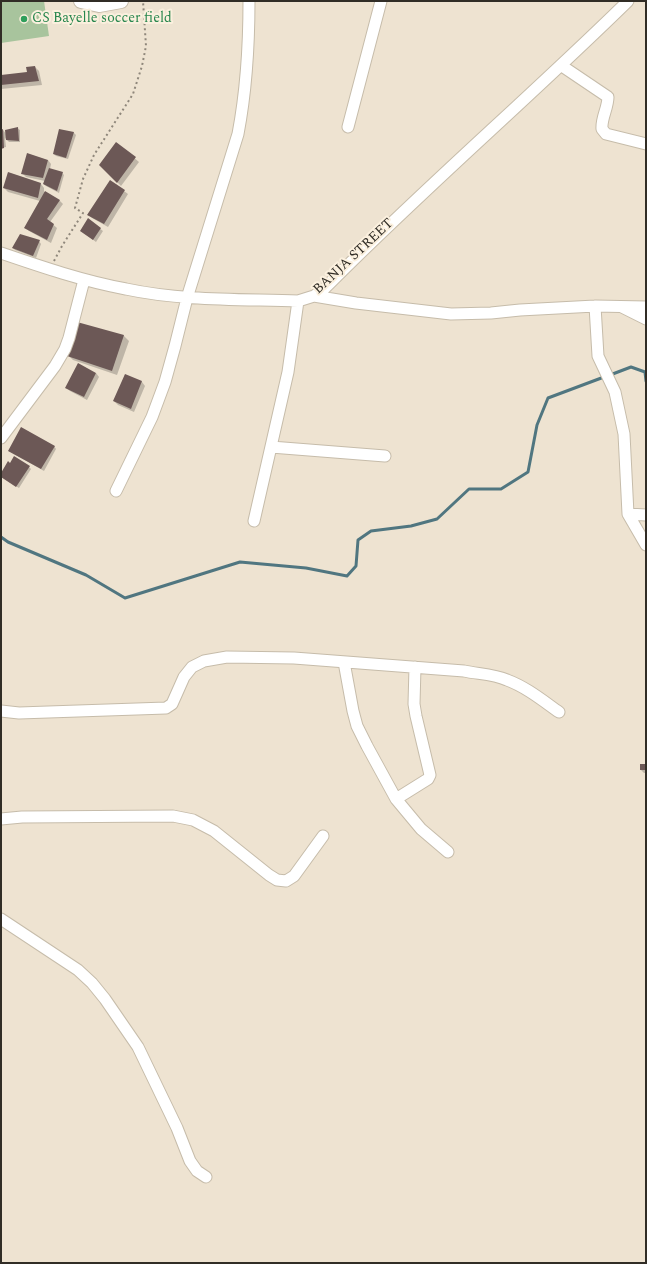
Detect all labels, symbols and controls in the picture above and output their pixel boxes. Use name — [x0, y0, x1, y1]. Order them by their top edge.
place label: CS Bayelle soccer field — [32, 11, 172, 27]
marker: CS Bayelle soccer field — [19, 14, 29, 24]
street label: BANJA STREET — [310, 216, 398, 298]

